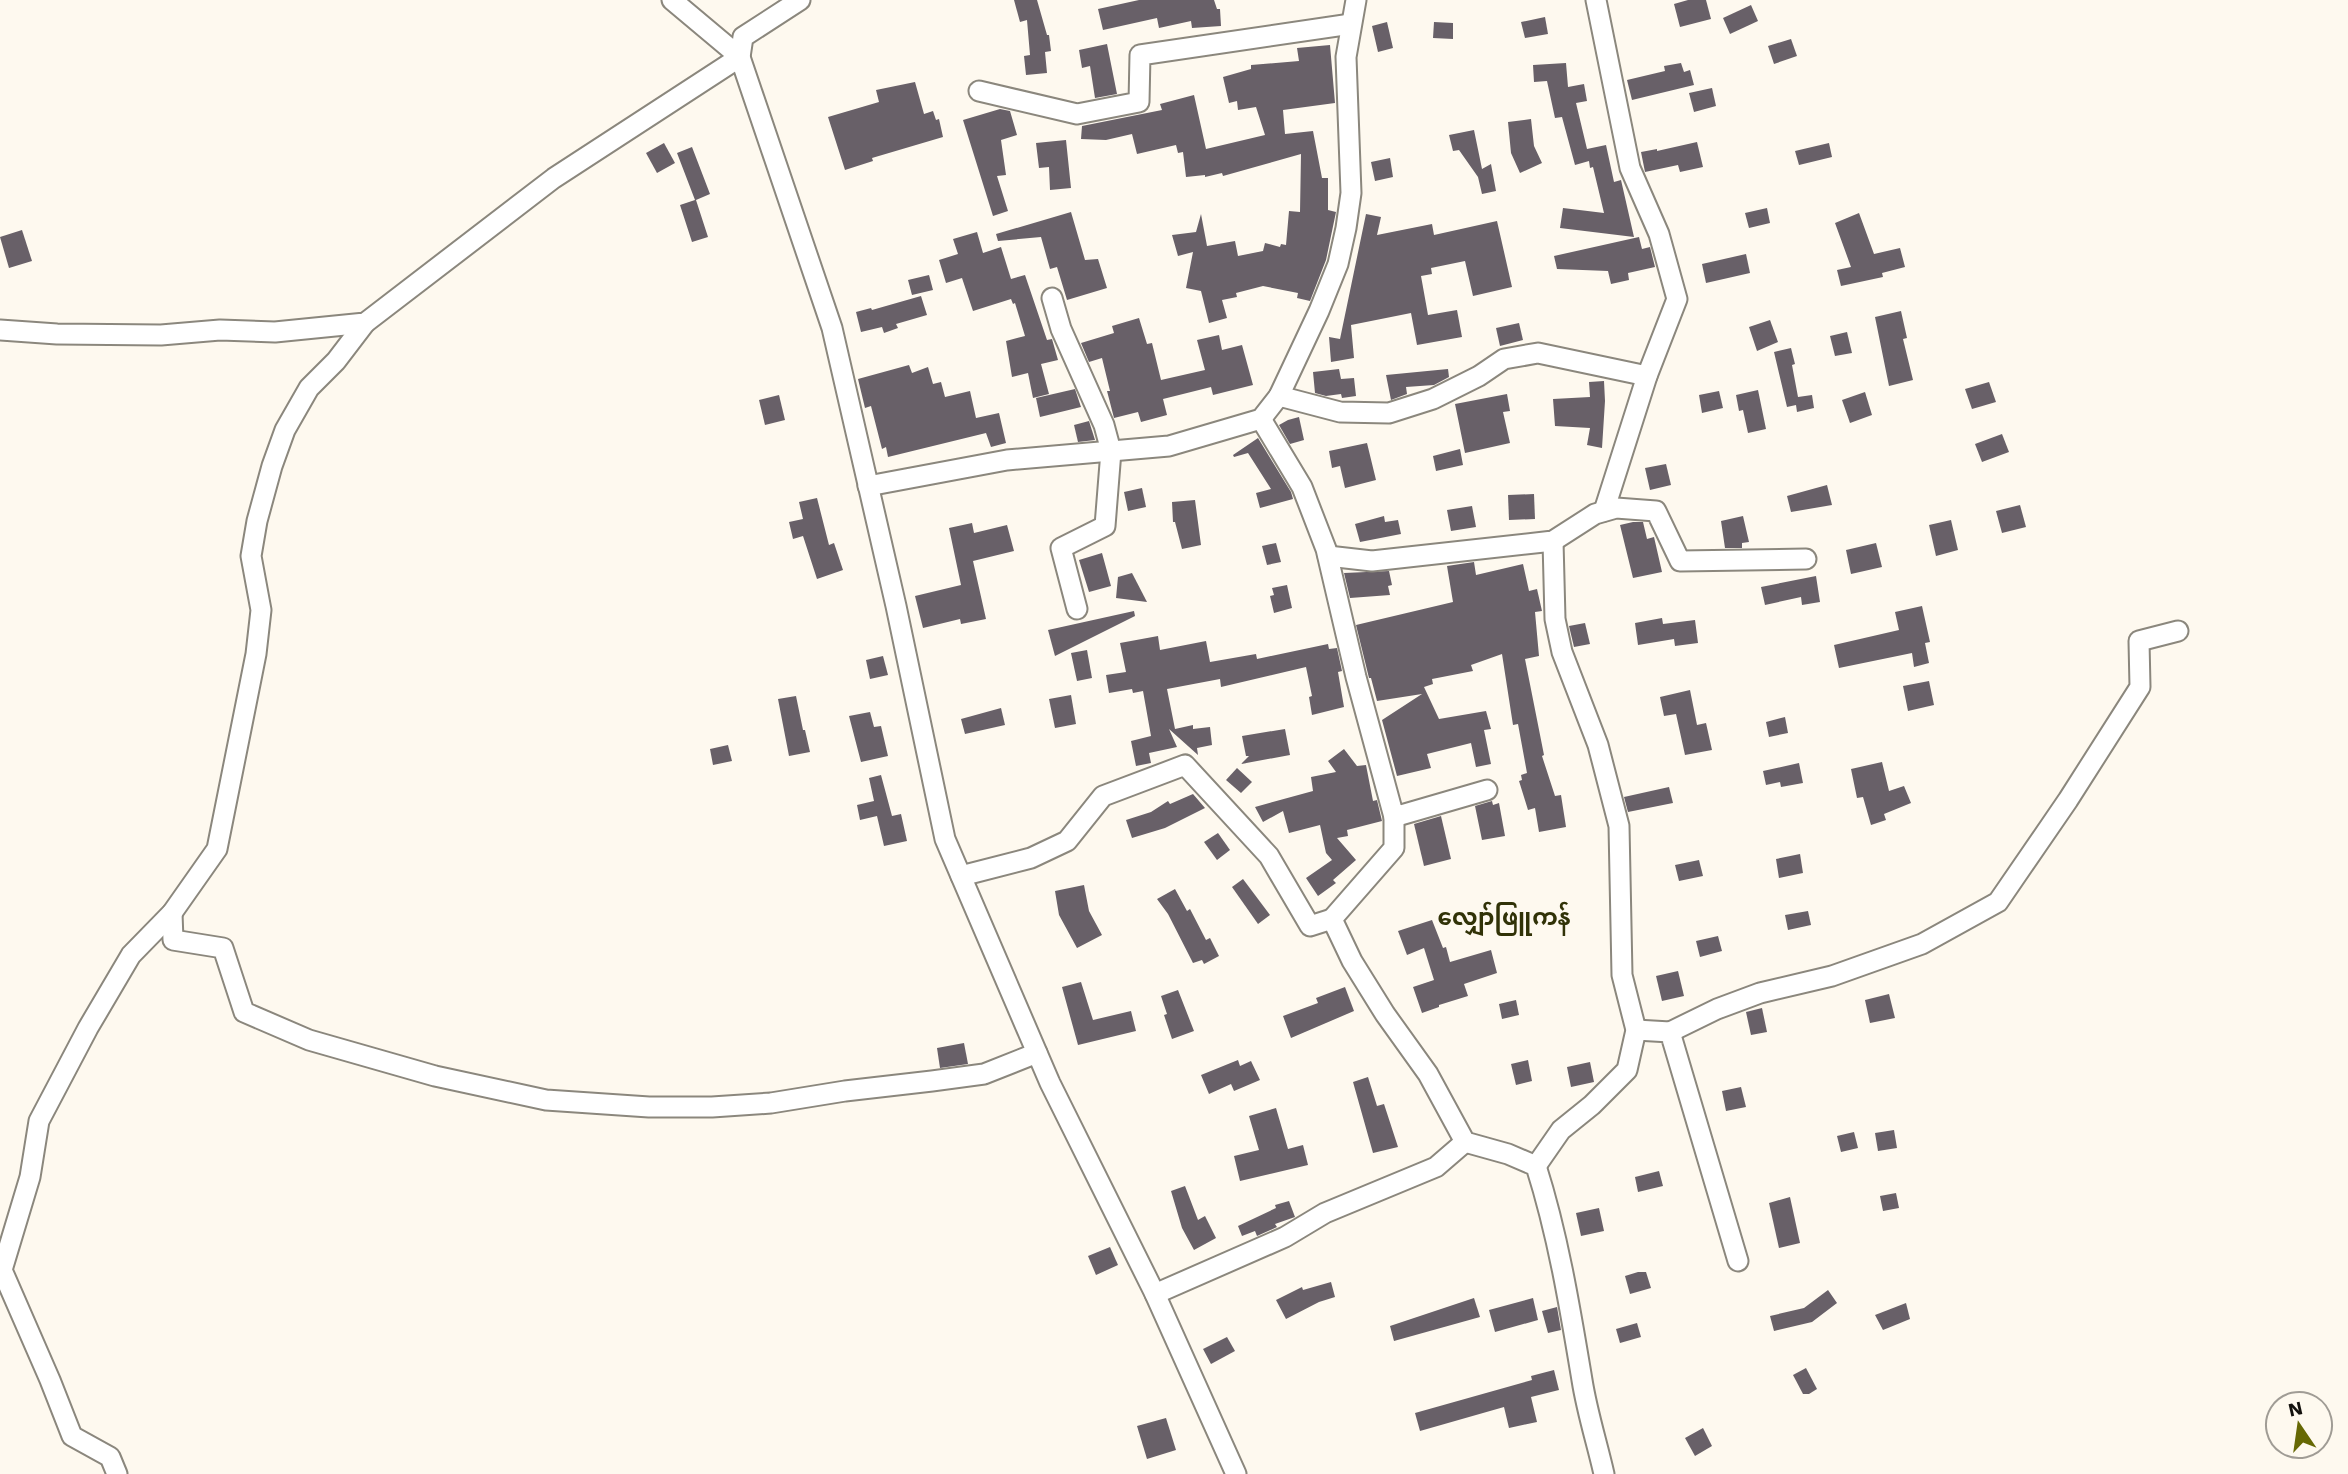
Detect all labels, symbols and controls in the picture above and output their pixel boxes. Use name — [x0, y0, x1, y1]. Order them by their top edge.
district label: လျှော်ဖြူကန် — [1437, 901, 1571, 937]
north arrow — [2264, 1390, 2334, 1460]
text: N — [2286, 1396, 2305, 1422]

